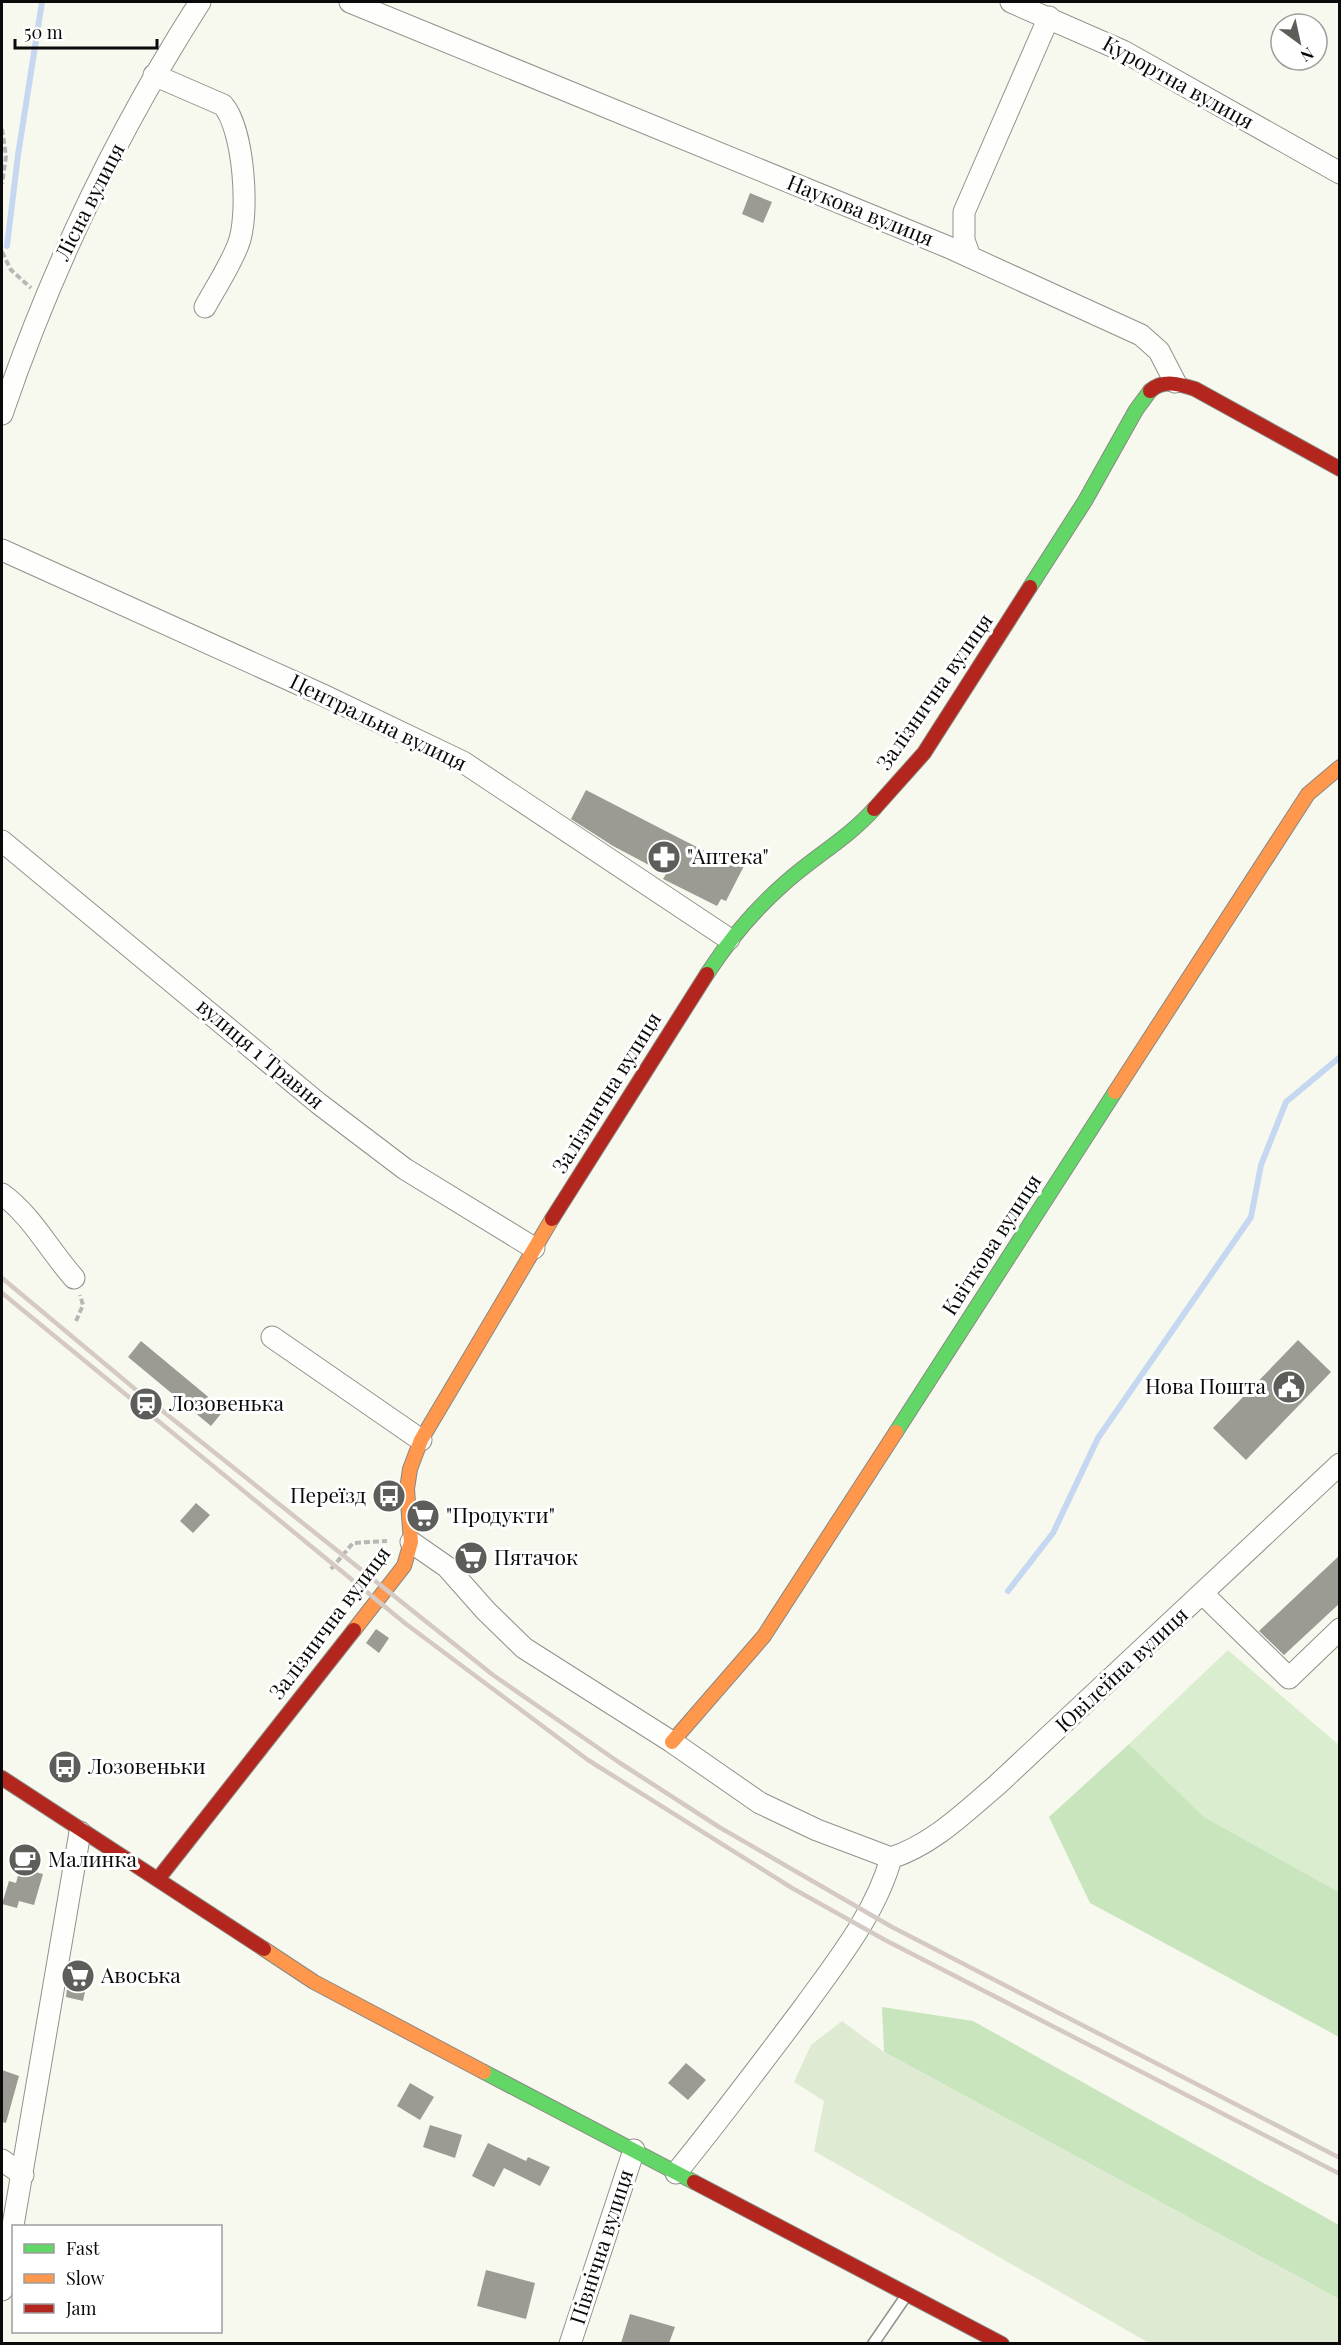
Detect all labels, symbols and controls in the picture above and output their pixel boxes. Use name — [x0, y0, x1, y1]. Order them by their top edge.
scale bar — [15, 12, 158, 50]
north arrow — [1269, 12, 1329, 72]
text: 50 m — [24, 20, 63, 44]
street label: Курортна вулиця — [1098, 28, 1260, 134]
text: N — [1297, 43, 1318, 67]
street label: Лісна вулиця — [46, 138, 130, 265]
street label: Наукова вулиця — [783, 167, 938, 251]
street label: Залізнична вулиця — [869, 607, 998, 775]
street label: Центральна вулиця — [286, 666, 472, 776]
pharmacy icon: "Аптека" — [646, 839, 682, 875]
place label: "Аптека" — [687, 841, 769, 869]
street label: вулиця 1 Травня — [192, 991, 331, 1114]
street label: Залізнична вулиця — [544, 1006, 666, 1178]
street label: Квіткова вулиця — [934, 1168, 1046, 1320]
public building icon: Нова Пошта — [1271, 1369, 1307, 1405]
place label: Нова Пошта — [1145, 1371, 1267, 1399]
station icon: Лозовенька — [128, 1386, 164, 1422]
place label: Лозовенька — [168, 1388, 285, 1416]
bus stop icon: Переїзд — [371, 1478, 407, 1514]
place label: Переїзд — [290, 1480, 366, 1508]
supermarket icon: "Продукти" — [405, 1498, 441, 1534]
place label: "Продукти" — [446, 1500, 555, 1528]
street label: Залізнична вулиця — [262, 1540, 395, 1704]
supermarket icon: Пятачок — [453, 1540, 489, 1576]
place label: Пятачок — [494, 1542, 578, 1570]
street label: Ювілейна вулиця — [1048, 1600, 1193, 1737]
bus stop icon: Лозовеньки — [47, 1749, 83, 1785]
place label: Лозовеньки — [87, 1751, 206, 1779]
cafe icon: Малинка — [7, 1842, 43, 1878]
place label: Малинка — [48, 1844, 137, 1872]
supermarket icon: Авоська — [60, 1958, 96, 1994]
place label: Авоська — [100, 1960, 181, 1988]
street label: Північна вулиця — [562, 2165, 638, 2327]
legend — [12, 2225, 222, 2333]
text: Fast — [66, 2236, 100, 2260]
text: Slow — [66, 2266, 104, 2290]
text: Jam — [65, 2296, 96, 2320]

